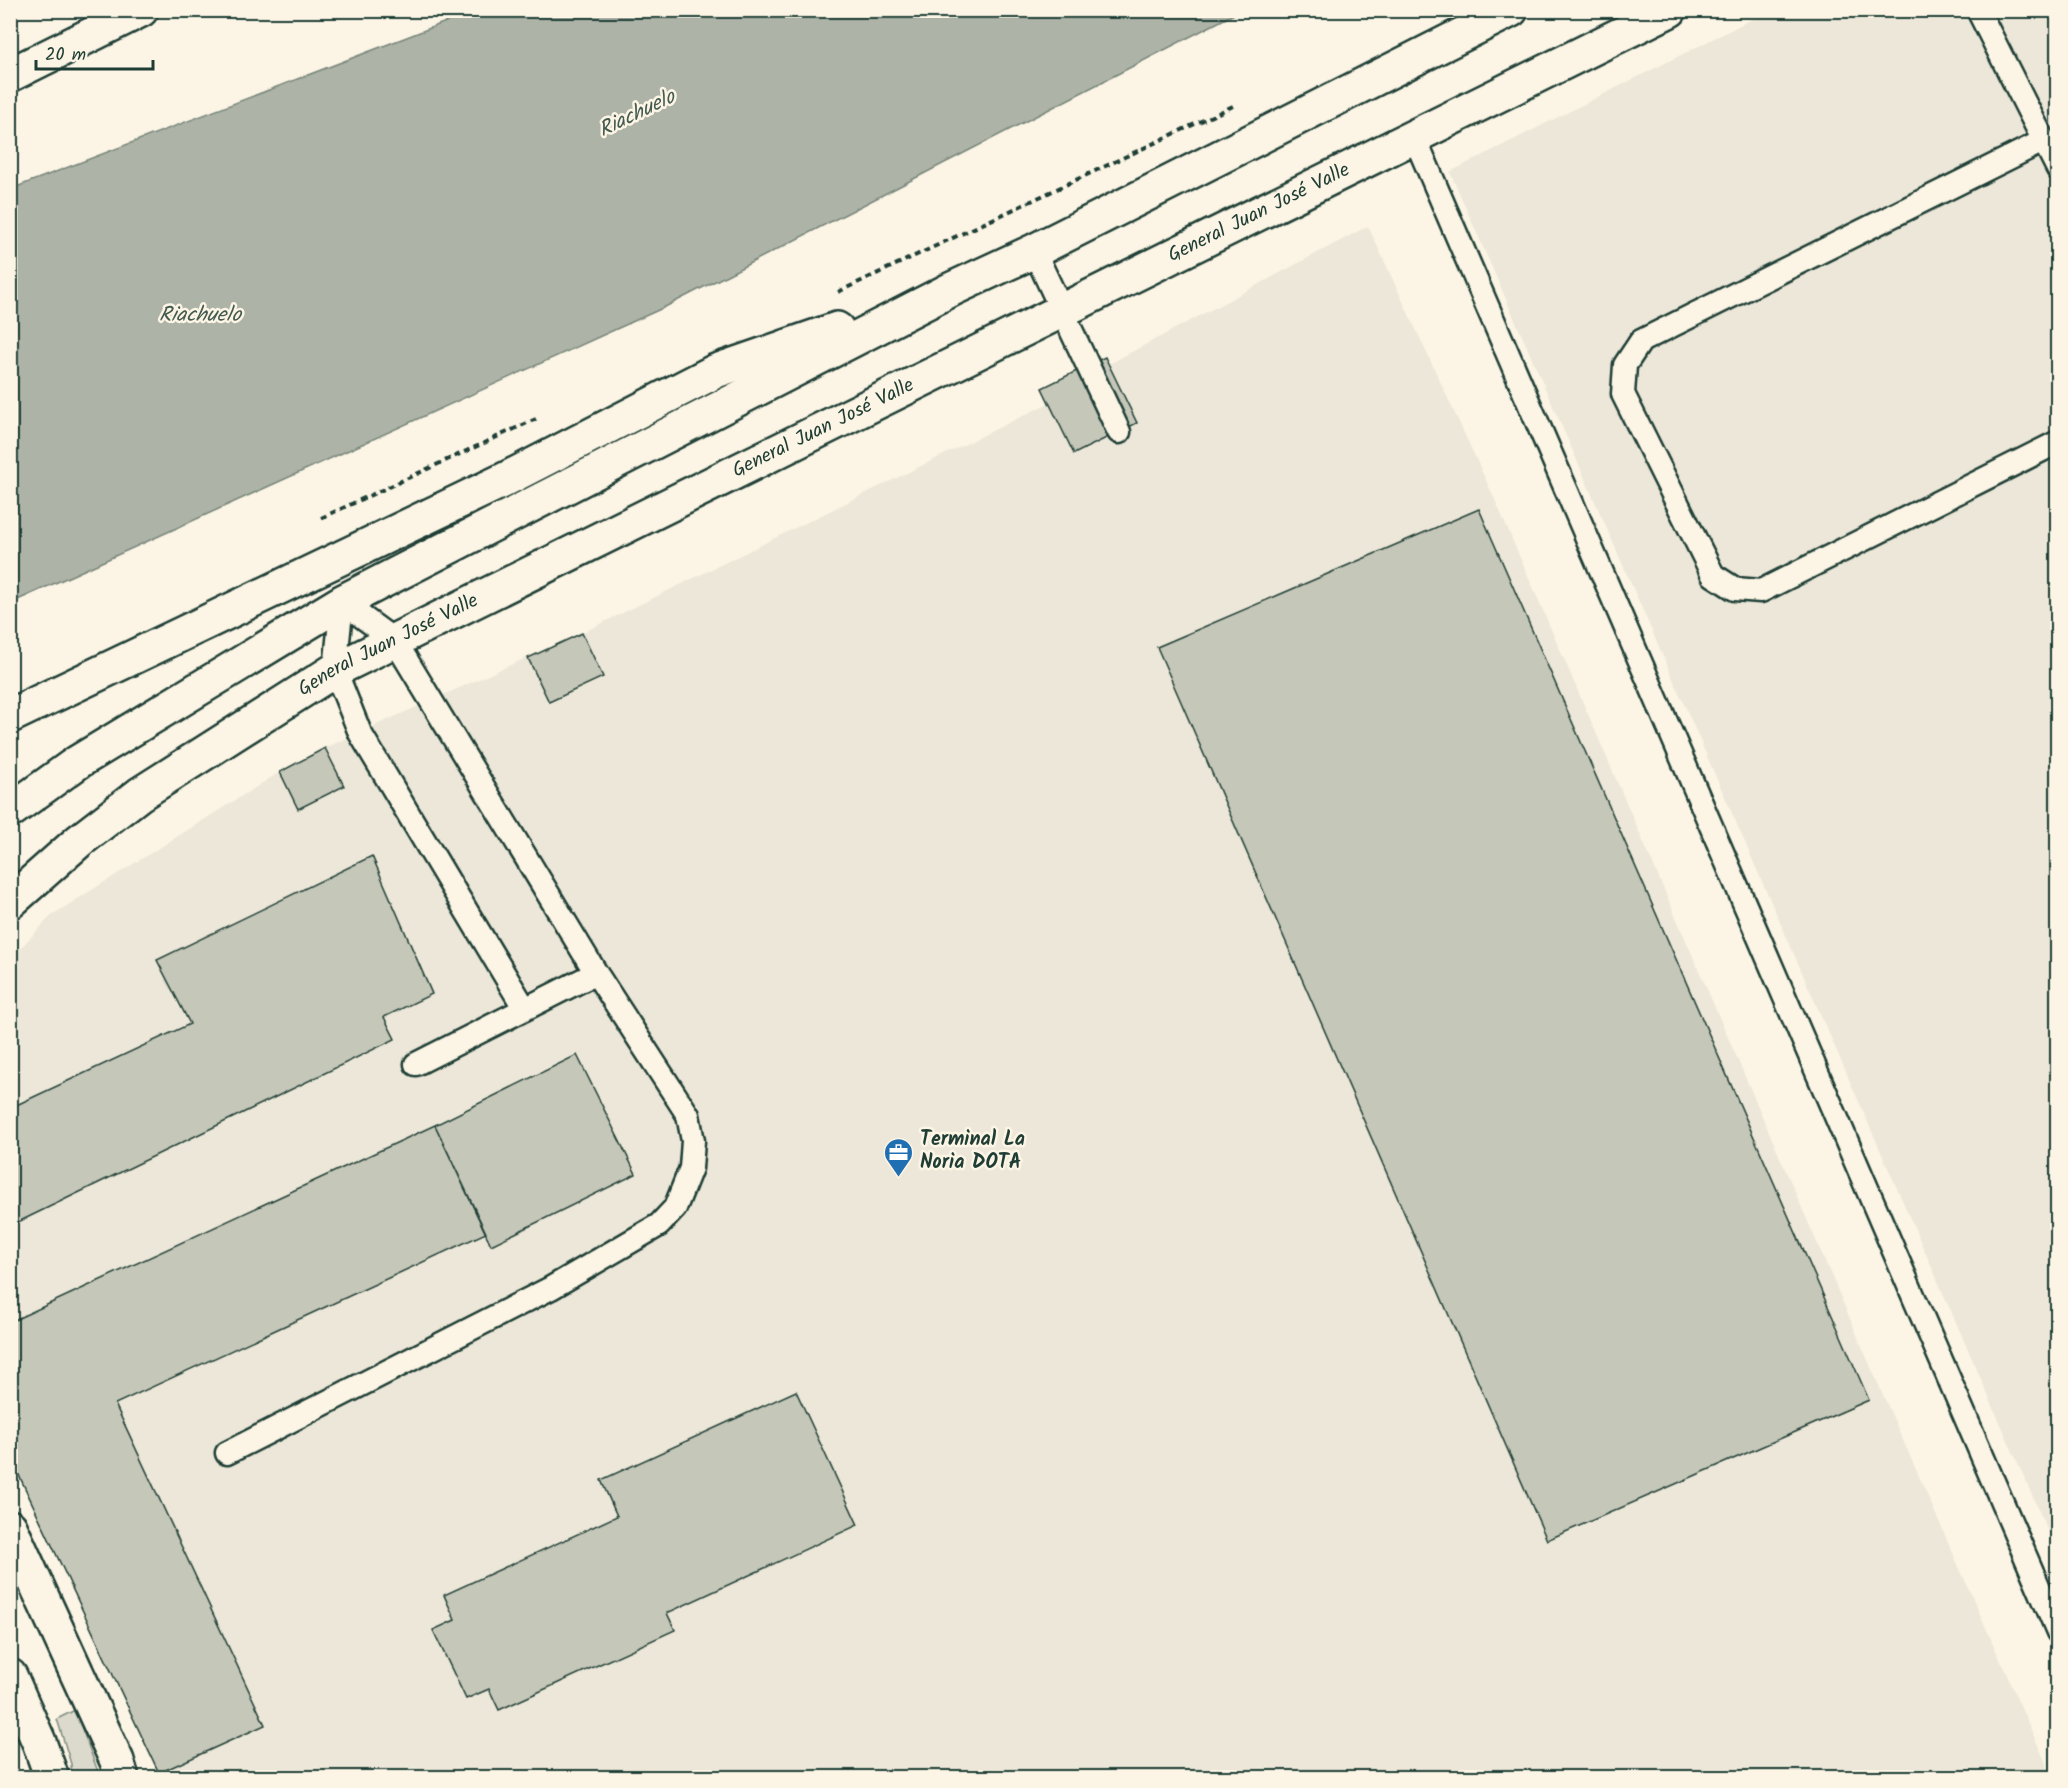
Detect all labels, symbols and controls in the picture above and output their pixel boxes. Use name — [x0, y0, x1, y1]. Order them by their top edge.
scale bar — [36, 33, 153, 71]
text: 20 m — [45, 41, 86, 70]
water label: Riachuelo — [593, 81, 682, 147]
street label: General Juan José Valle — [1163, 155, 1356, 272]
water label: Riachuelo — [159, 299, 242, 332]
street label: General Juan José Valle — [727, 370, 920, 487]
street label: General Juan José Valle — [292, 585, 484, 705]
place label: Terminal La Noria DOTA — [920, 1124, 1025, 1179]
office icon: Terminal La Noria DOTA — [883, 1136, 915, 1178]

